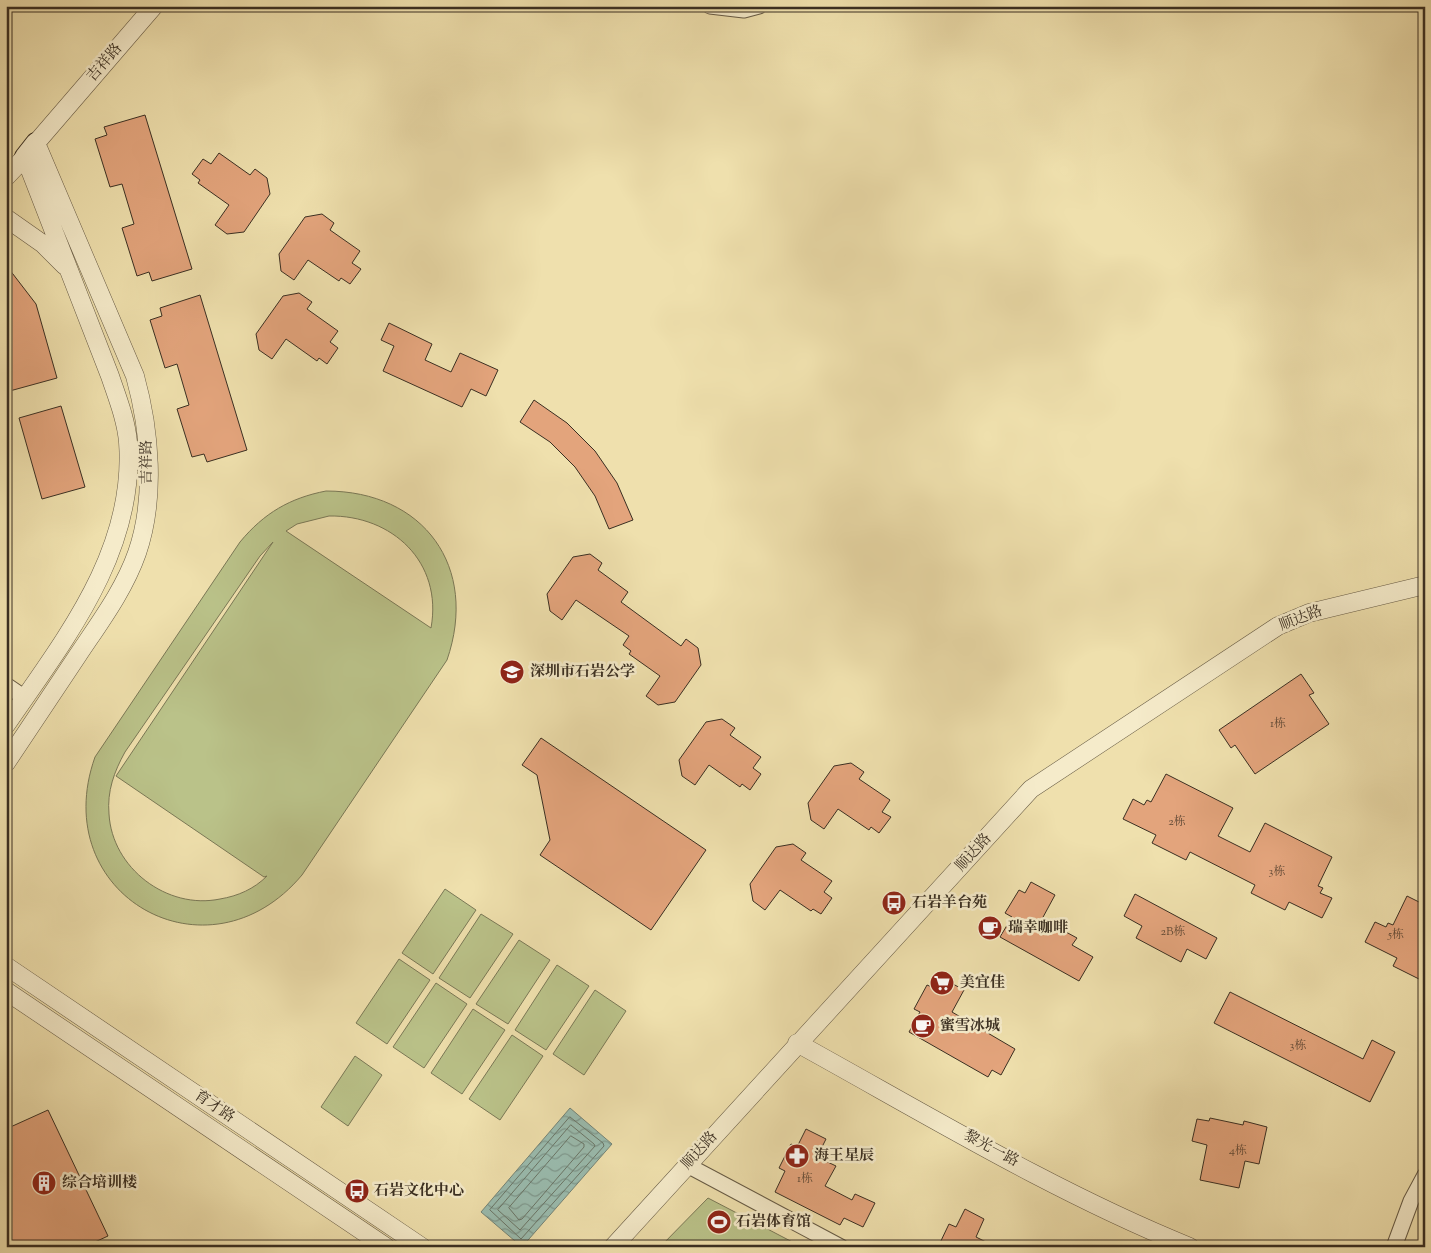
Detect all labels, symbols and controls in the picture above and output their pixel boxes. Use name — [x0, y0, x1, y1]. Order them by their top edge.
street label: 吉祥路 — [82, 39, 128, 87]
street label: 吉祥路 — [137, 439, 158, 485]
street label: 顺达路 — [1276, 601, 1326, 637]
school or university icon: 深圳市石岩公学 — [499, 659, 525, 685]
place label: 深圳市石岩公学 — [530, 662, 635, 683]
house number: 1栋 — [1270, 715, 1286, 733]
house number: 2栋 — [1168, 813, 1186, 831]
street label: 顺达路 — [951, 829, 997, 877]
house number: 3栋 — [1269, 863, 1285, 881]
bus stop icon: 石岩羊台苑 — [881, 890, 907, 916]
place label: 石岩羊台苑 — [912, 893, 987, 914]
cafe icon: 瑞幸咖啡 — [977, 915, 1003, 941]
place label: 瑞幸咖啡 — [1008, 918, 1068, 939]
house number: 2B栋 — [1160, 923, 1186, 941]
house number: 5栋 — [1387, 926, 1404, 944]
supermarket icon: 美宜佳 — [929, 970, 955, 996]
place label: 美宜佳 — [960, 973, 1005, 994]
cafe icon: 蜜雪冰城 — [910, 1013, 936, 1039]
place label: 蜜雪冰城 — [940, 1016, 1000, 1037]
house number: 3栋 — [1290, 1037, 1306, 1055]
street label: 育才路 — [189, 1086, 239, 1128]
street label: 黎光一路 — [960, 1126, 1022, 1172]
street label: 顺达路 — [677, 1127, 723, 1175]
house number: 4栋 — [1229, 1142, 1247, 1160]
pharmacy icon: 海王星辰 — [784, 1143, 810, 1169]
place label: 海王星辰 — [814, 1146, 874, 1167]
building icon: 综合培训楼 — [31, 1170, 57, 1196]
house number: 1栋 — [797, 1170, 813, 1188]
place label: 综合培训楼 — [62, 1173, 137, 1194]
bus stop icon: 石岩文化中心 — [344, 1178, 370, 1204]
place label: 石岩文化中心 — [374, 1181, 464, 1202]
sports icon: 石岩体育馆 — [706, 1209, 732, 1235]
place label: 石岩体育馆 — [736, 1212, 811, 1233]

